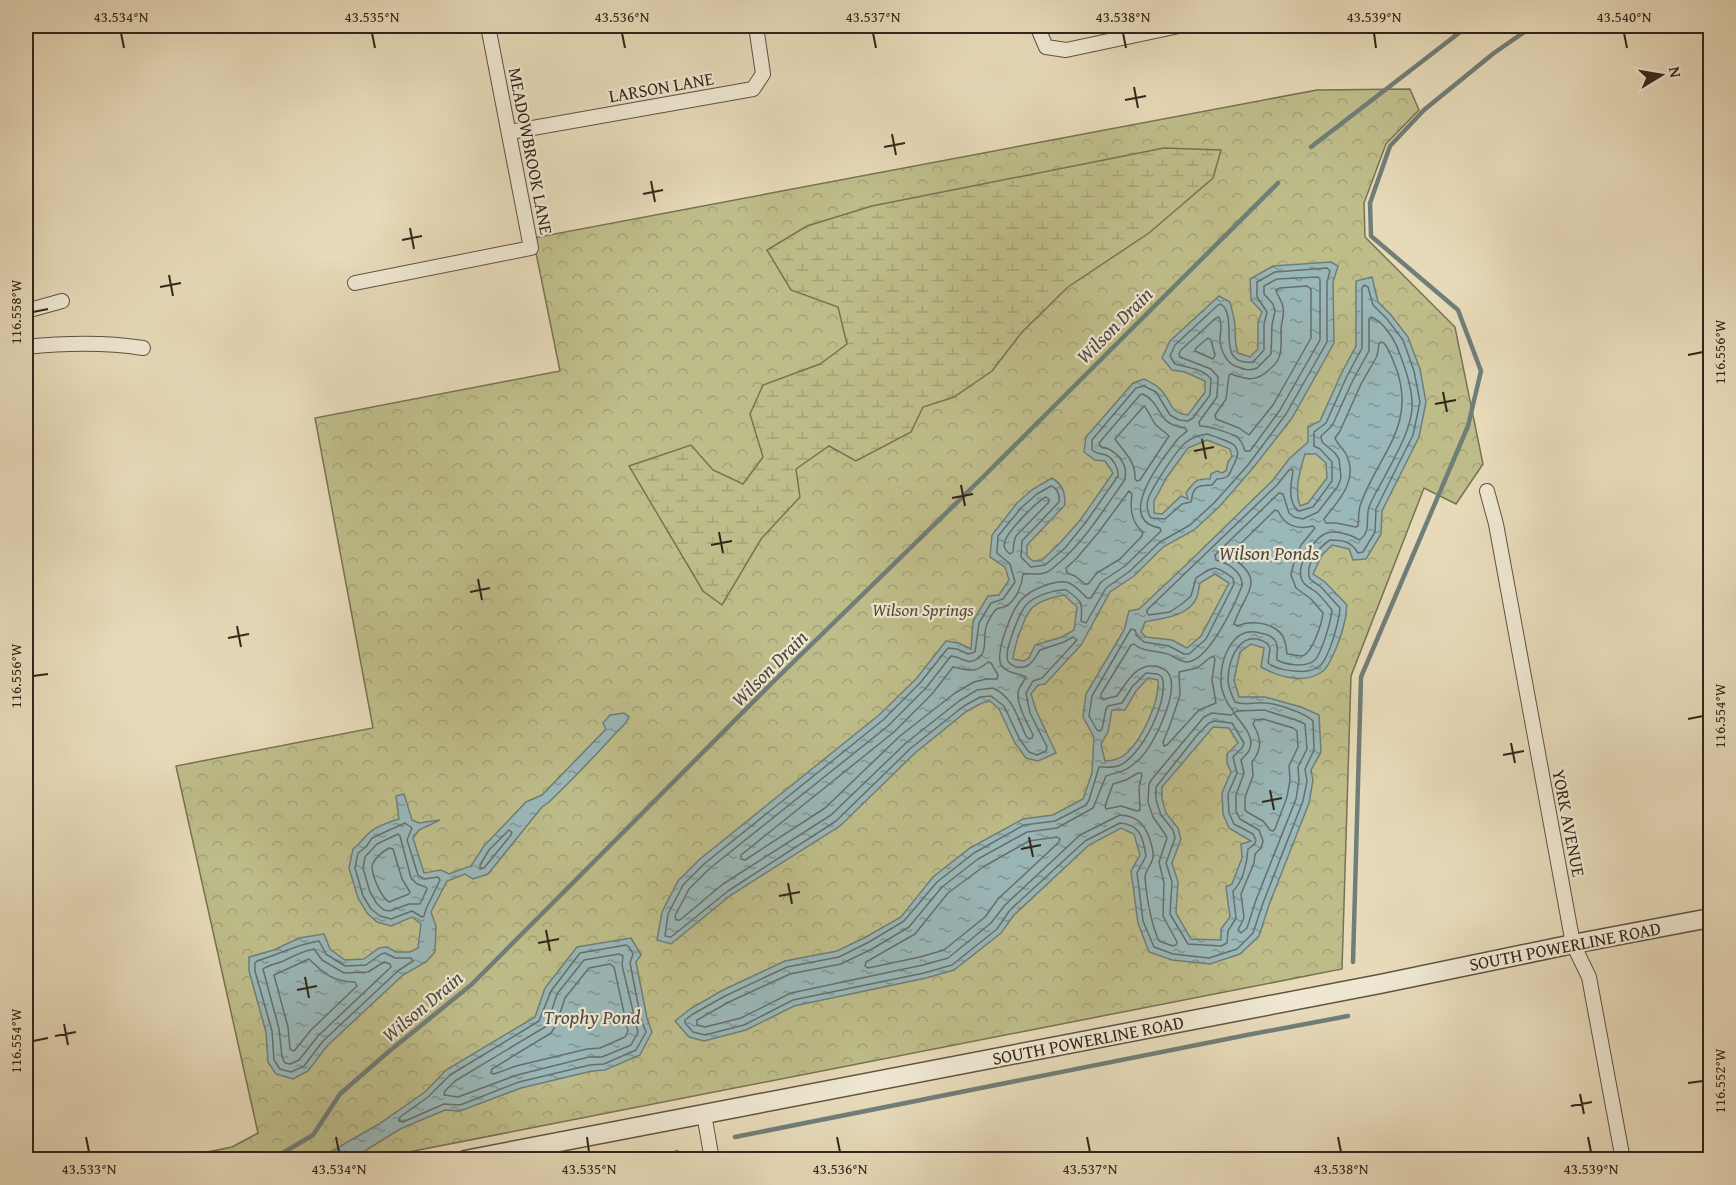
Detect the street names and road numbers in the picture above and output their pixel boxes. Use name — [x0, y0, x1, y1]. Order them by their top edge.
street label: LARSON LANE — [606, 64, 716, 110]
street label: MEADOWBROOK LANE — [502, 65, 560, 237]
street label: YORK AVENUE — [1545, 767, 1593, 879]
street label: SOUTH POWERLINE ROAD — [1467, 914, 1663, 978]
street label: SOUTH POWERLINE ROAD — [990, 1008, 1186, 1072]

